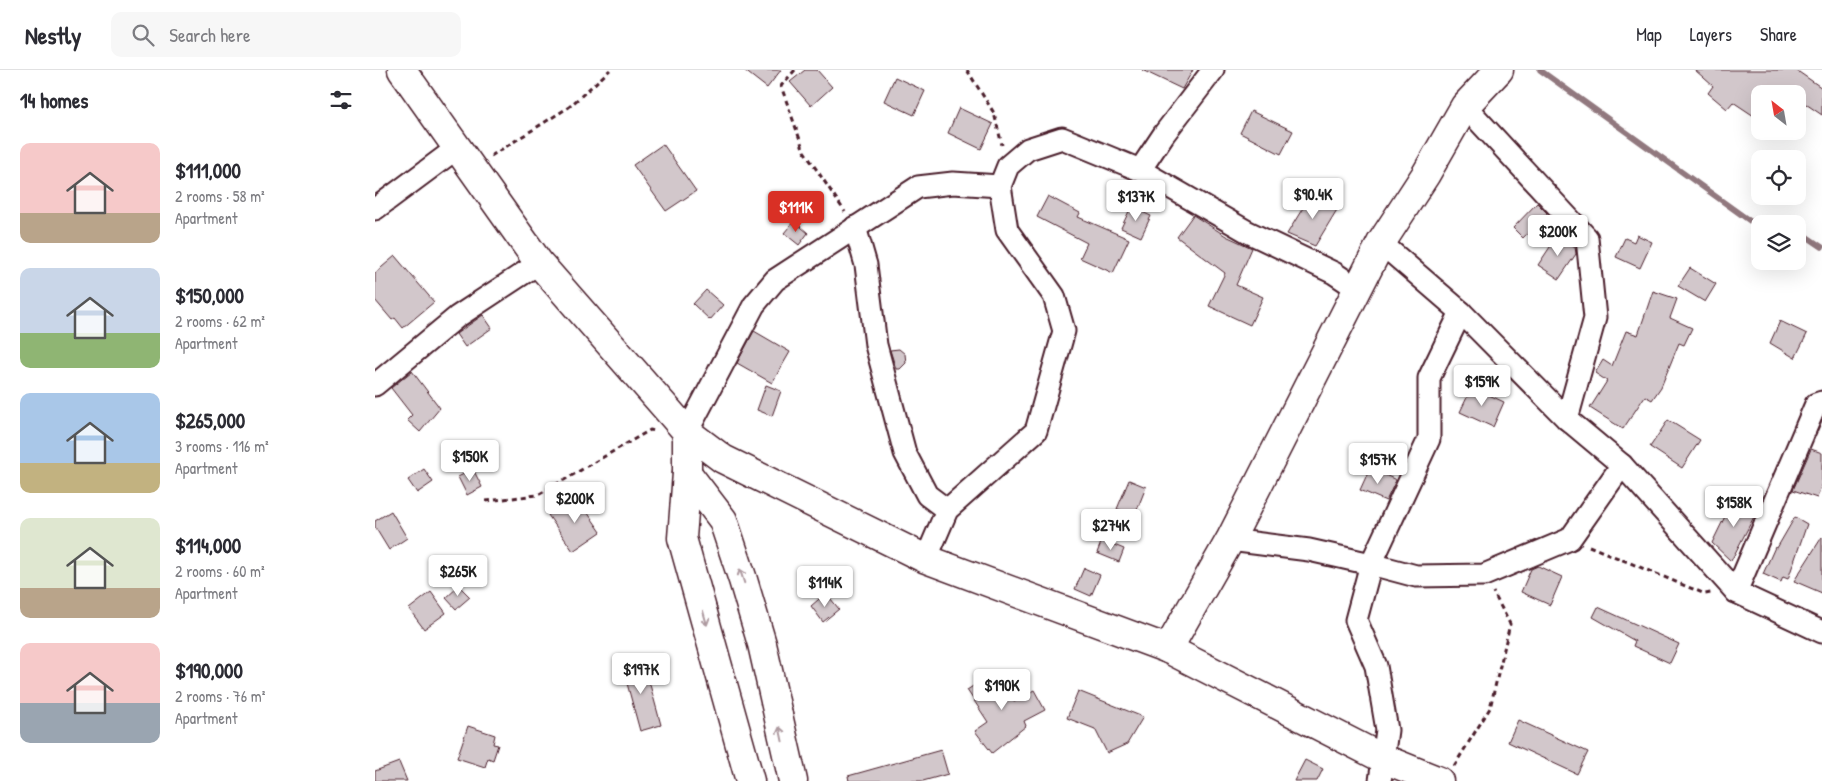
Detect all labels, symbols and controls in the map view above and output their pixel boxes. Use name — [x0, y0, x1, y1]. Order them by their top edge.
search box — [111, 12, 461, 57]
text: Nestly — [25, 19, 81, 51]
icon: search — [129, 21, 157, 49]
text: Search here — [169, 22, 251, 48]
text: Map — [1636, 22, 1662, 47]
text: Layers — [1690, 22, 1732, 47]
text: Share — [1760, 22, 1797, 47]
north arrow — [1751, 85, 1806, 140]
map controls — [1751, 85, 1806, 270]
text: 14 homes — [20, 86, 88, 115]
icon: filters — [327, 86, 355, 114]
button: locate — [1751, 150, 1806, 205]
text: $111,000 — [175, 156, 241, 185]
icon: home — [60, 163, 120, 223]
pin: $90.4K — [1272, 178, 1354, 220]
pin: $137K — [1101, 180, 1171, 222]
text: $90.4K — [1294, 183, 1332, 205]
text: 2 rooms · 58 m² — [175, 185, 265, 207]
text: $137K — [1117, 185, 1155, 207]
pin: $111K — [761, 190, 831, 233]
text: $111K — [779, 196, 813, 218]
text: Apartment — [175, 207, 238, 229]
pin: $200K — [1523, 214, 1593, 257]
button: layers — [1751, 215, 1806, 270]
text: $200K — [1539, 220, 1577, 242]
text: $150,000 — [175, 281, 244, 310]
icon: home — [60, 288, 120, 348]
text: 2 rooms · 62 m² — [175, 310, 265, 332]
text: Apartment — [175, 332, 238, 354]
pin: $159K — [1447, 364, 1517, 407]
text: $159K — [1465, 370, 1499, 392]
text: $265,000 — [175, 406, 245, 435]
icon: home — [60, 413, 120, 473]
text: 3 rooms · 116 m² — [175, 435, 269, 457]
pin: $150K — [435, 440, 505, 482]
pin: $157K — [1343, 442, 1413, 485]
text: $150K — [452, 445, 488, 467]
text: $157K — [1360, 448, 1396, 470]
text: Apartment — [175, 457, 238, 479]
pin: $200K — [540, 482, 610, 524]
pin: $158K — [1699, 486, 1769, 528]
text: $200K — [556, 487, 594, 509]
text: $158K — [1716, 491, 1752, 513]
pin: $274K — [1076, 508, 1146, 551]
text: $274K — [1092, 514, 1130, 536]
text: $114,000 — [175, 531, 241, 560]
icon: home — [60, 538, 120, 598]
pin: $265K — [423, 554, 493, 597]
text: 2 rooms · 60 m² — [175, 560, 265, 582]
text: $265K — [439, 560, 477, 582]
pin: $114K — [790, 566, 860, 608]
one-way arrow — [737, 569, 746, 584]
text: $114K — [808, 571, 842, 593]
text: Apartment — [175, 582, 238, 604]
one-way arrow — [700, 610, 710, 626]
pin: $197K — [606, 652, 676, 695]
text: $190,000 — [175, 656, 243, 685]
text: $197K — [623, 658, 659, 680]
icon: home — [60, 663, 120, 723]
pin: $190K — [967, 668, 1037, 711]
text: $190K — [984, 674, 1020, 696]
text: 2 rooms · 76 m² — [175, 685, 265, 707]
text: Apartment — [175, 707, 238, 729]
one-way arrow — [776, 726, 786, 742]

